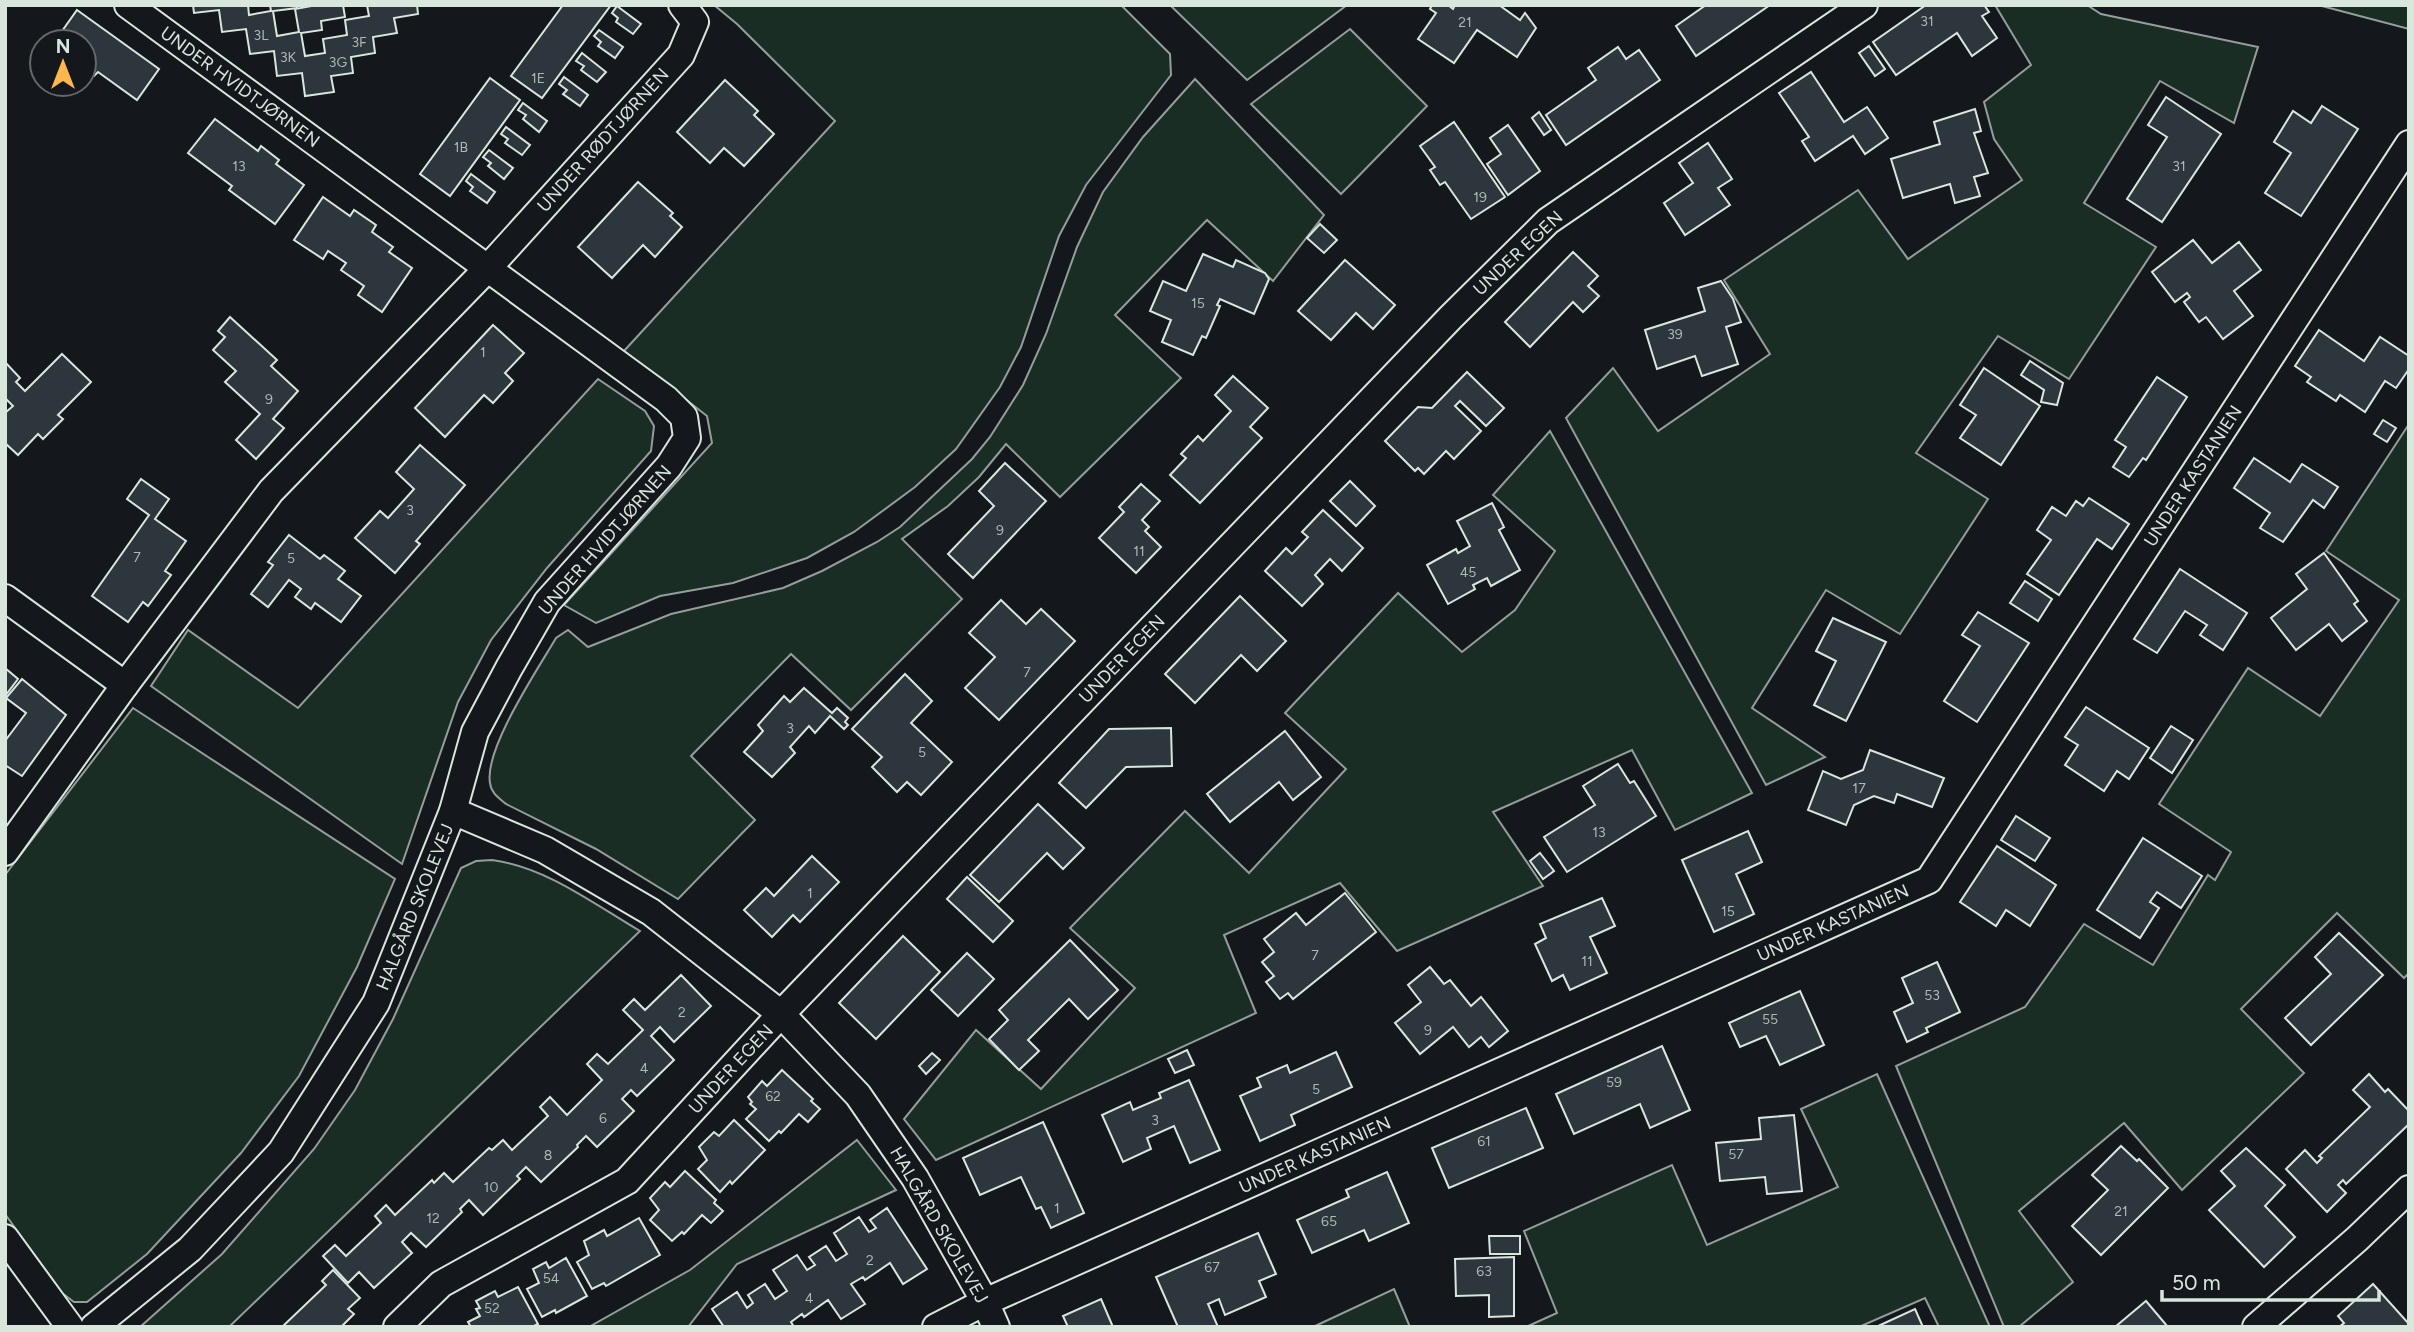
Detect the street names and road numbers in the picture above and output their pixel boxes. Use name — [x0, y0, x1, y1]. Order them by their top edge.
street label: UNDER HVIDTJØRNEN — [156, 22, 324, 152]
street label: UNDER RØDTJØRNEN — [533, 63, 673, 217]
street label: UNDER EGEN — [1469, 206, 1567, 300]
street label: UNDER KASTANIEN — [2139, 401, 2247, 551]
street label: UNDER HVIDTJØRNEN — [534, 460, 676, 620]
street label: UNDER EGEN — [1074, 610, 1170, 708]
street label: HALGÅRD SKOLEVEJ — [372, 821, 458, 993]
street label: UNDER KASTANIEN — [1754, 880, 1912, 966]
street label: UNDER EGEN — [684, 1020, 778, 1118]
street label: UNDER KASTANIEN — [1236, 1112, 1394, 1198]
street label: HALGÅRD SKOLEVEJ — [885, 1143, 993, 1307]

